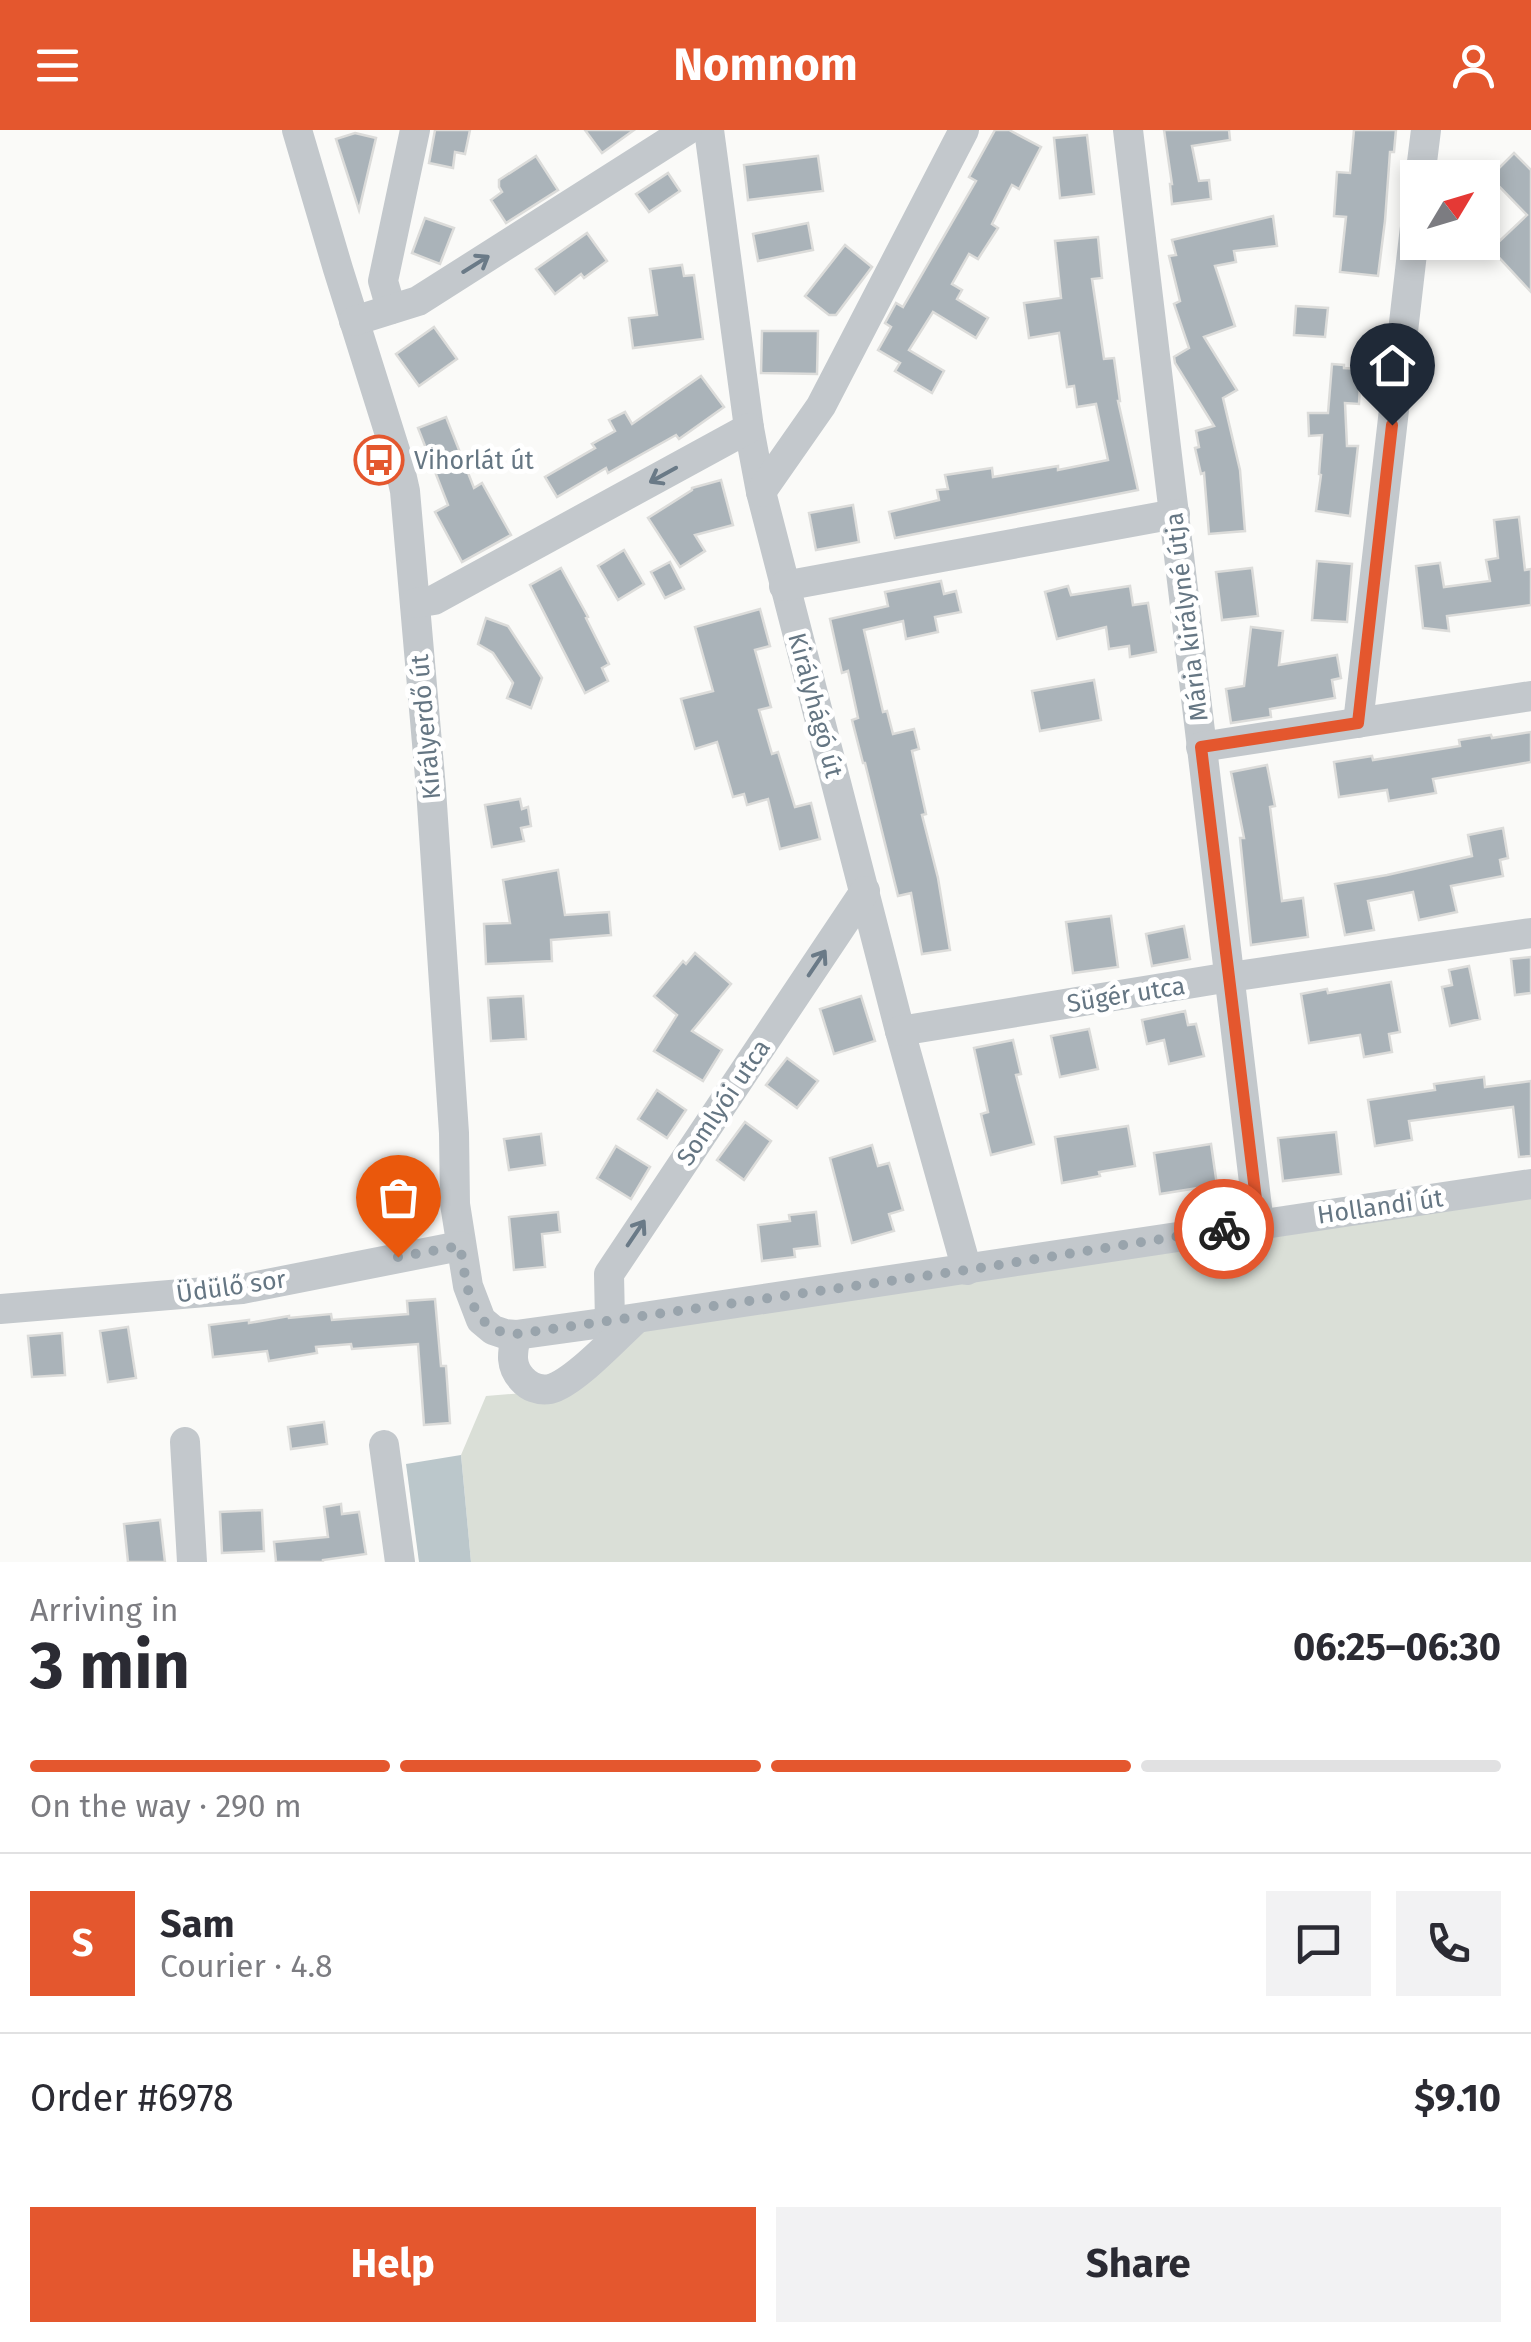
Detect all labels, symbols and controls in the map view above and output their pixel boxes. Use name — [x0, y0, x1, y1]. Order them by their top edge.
icon: menu — [30, 38, 85, 93]
text: Nomnom — [673, 38, 858, 92]
icon: person — [1446, 38, 1501, 93]
north arrow — [1400, 160, 1500, 260]
map controls — [1400, 160, 1500, 260]
one-way arrow — [462, 253, 490, 274]
pin — [1350, 323, 1435, 426]
icon: home — [1365, 338, 1420, 393]
bus stop icon: Vihorlát út — [353, 434, 405, 486]
place label: Vihorlát út — [414, 446, 535, 476]
one-way arrow — [649, 465, 679, 485]
street label: Mária királyné útja — [1159, 511, 1215, 723]
street label: Királyhágó út — [781, 630, 849, 782]
street label: Királyerdő út — [405, 652, 447, 801]
one-way arrow — [806, 950, 827, 978]
street label: Sügér utca — [1065, 971, 1187, 1019]
street label: Somlyói utca — [671, 1034, 777, 1171]
pin — [356, 1155, 441, 1258]
icon: bag — [371, 1170, 426, 1225]
courier — [1174, 1179, 1274, 1279]
street label: Hollandi út — [1315, 1183, 1446, 1231]
icon: bike — [1197, 1202, 1252, 1257]
one-way arrow — [625, 1220, 646, 1248]
street label: Üdülő sor — [174, 1263, 288, 1310]
text: Arriving in — [30, 1591, 178, 1629]
text: 06:25–06:30 — [1293, 1624, 1501, 1670]
text: 3 min — [30, 1627, 190, 1705]
text: On the way · 290 m — [30, 1787, 302, 1825]
button: chat — [1266, 1891, 1371, 1996]
button: phone — [1396, 1891, 1501, 1996]
text: Sam — [160, 1901, 235, 1947]
text: S — [72, 1920, 93, 1966]
text: Courier · 4.8 — [160, 1947, 333, 1985]
text: Order #6978 — [30, 2075, 234, 2121]
text: $9.10 — [1414, 2075, 1501, 2121]
button: Help — [30, 2207, 756, 2322]
button: Share — [776, 2207, 1501, 2322]

